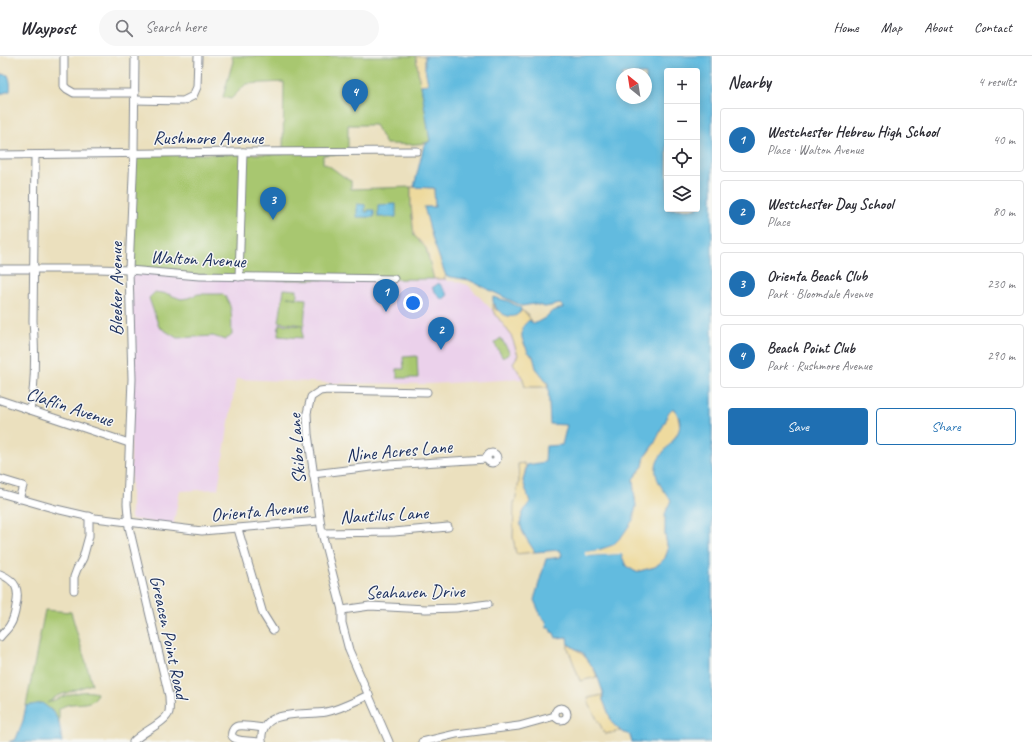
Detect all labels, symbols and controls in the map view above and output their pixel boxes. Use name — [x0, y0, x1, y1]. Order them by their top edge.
search box — [99, 10, 379, 46]
text: Waypost — [20, 16, 75, 40]
icon: search — [113, 17, 135, 39]
text: Search here — [145, 18, 206, 37]
text: Home — [833, 19, 859, 36]
text: Map — [881, 19, 902, 36]
text: About — [924, 19, 952, 36]
text: Contact — [974, 19, 1012, 36]
north arrow — [616, 68, 652, 104]
map controls — [664, 68, 700, 212]
button: + — [664, 68, 700, 104]
text: Nearby — [728, 72, 771, 93]
text: 4 results — [978, 74, 1016, 90]
pin: 4 — [342, 79, 368, 112]
button: − — [664, 104, 700, 140]
text: Westchester Hebrew High School — [767, 123, 938, 142]
street label: Rushmore Avenue — [153, 126, 265, 150]
text: 1 — [739, 132, 745, 148]
text: 40 m — [993, 132, 1015, 148]
button: locate — [664, 140, 700, 176]
text: Place · Walton Avenue — [767, 142, 864, 158]
button: layers — [664, 176, 700, 212]
pin: 3 — [260, 187, 286, 220]
text: Westchester Day School — [767, 195, 893, 214]
text: 2 — [739, 204, 745, 220]
text: 80 m — [993, 204, 1015, 220]
text: Place — [767, 214, 790, 230]
street label: Bleeker Avenue — [104, 240, 128, 336]
street label: Walton Avenue — [150, 245, 248, 274]
text: Orienta Beach Club — [767, 267, 867, 286]
text: 3 — [739, 276, 745, 292]
text: 230 m — [987, 276, 1015, 292]
pin: 1 — [373, 279, 399, 312]
text: Park · Bloomdale Avenue — [767, 286, 873, 302]
your location — [403, 293, 423, 313]
pin: 2 — [428, 317, 454, 350]
text: Beach Point Club — [767, 339, 855, 358]
text: 4 — [739, 348, 745, 364]
text: 290 m — [987, 348, 1015, 364]
text: Park · Rushmore Avenue — [767, 358, 872, 374]
street label: Claflin Avenue — [23, 382, 118, 433]
button: Save — [728, 408, 868, 445]
button: Share — [876, 408, 1016, 445]
street label: Skibo Lane — [282, 411, 311, 485]
street label: Nine Acres Lane — [345, 434, 455, 468]
street label: Orienta Avenue — [210, 495, 310, 527]
street label: Nautilus Lane — [339, 501, 431, 529]
street label: Greacen Point Road — [144, 573, 194, 704]
street label: Seahaven Drive — [365, 579, 466, 605]

